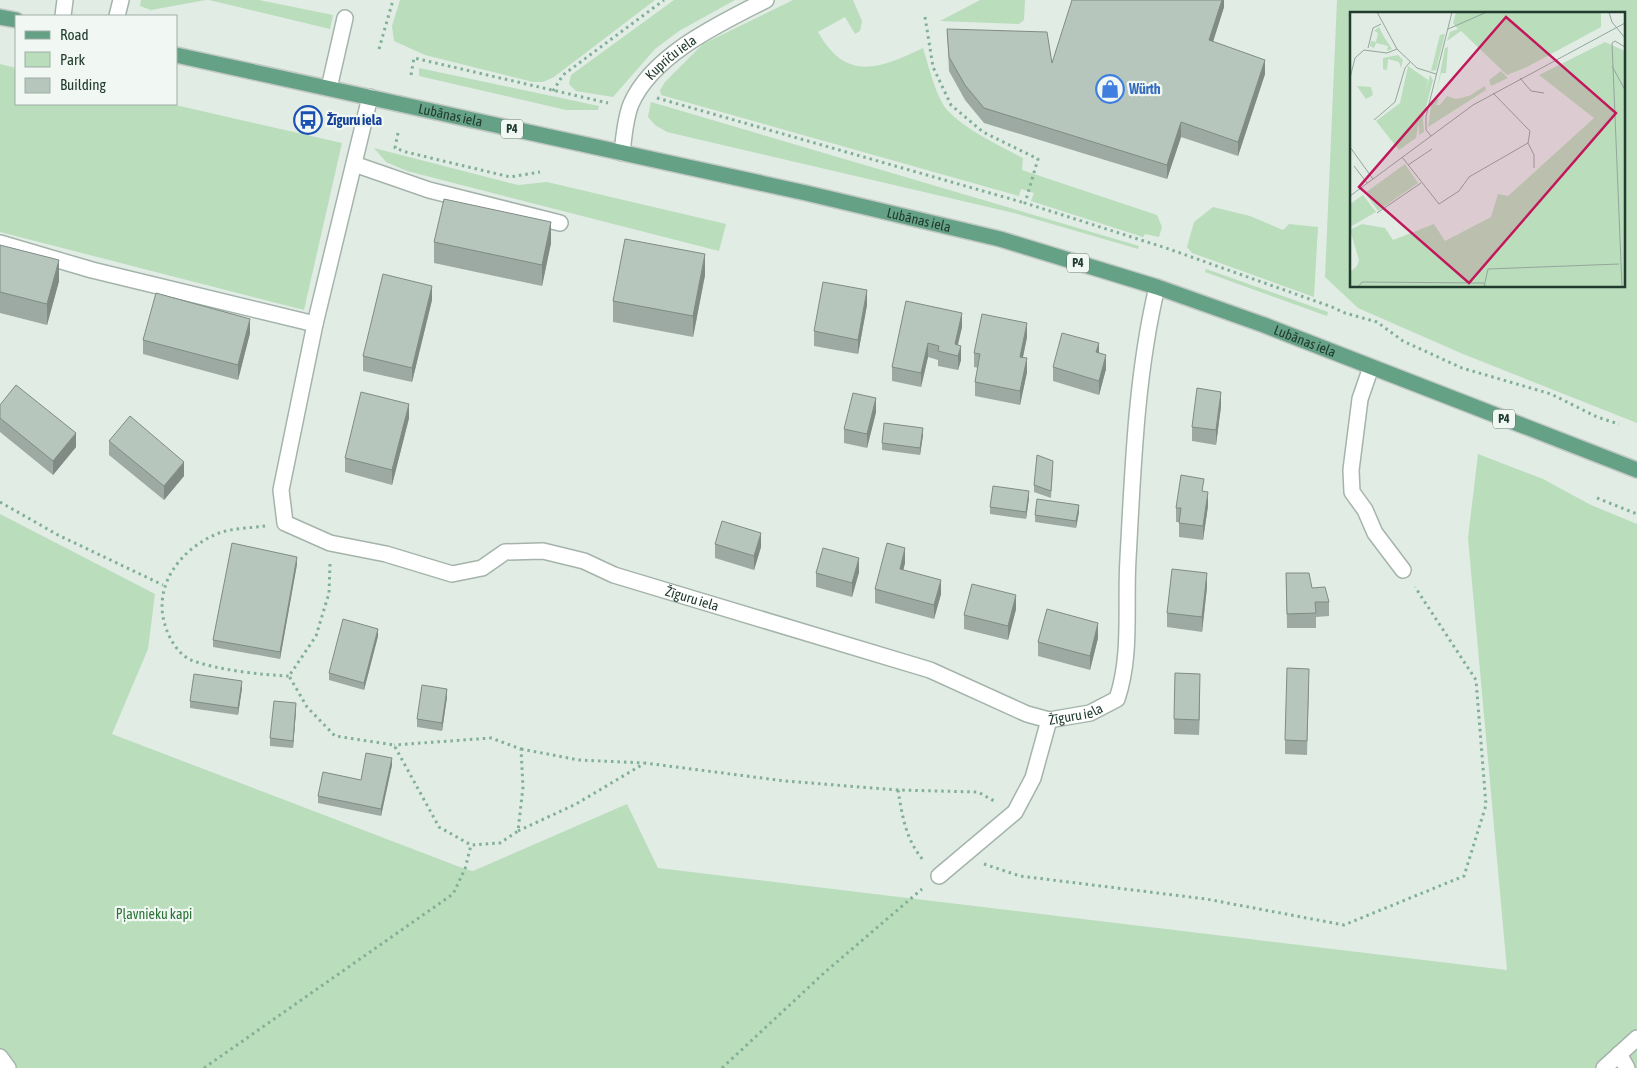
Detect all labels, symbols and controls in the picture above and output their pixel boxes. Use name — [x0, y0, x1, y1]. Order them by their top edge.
inset map — [1350, 12, 1624, 288]
legend — [15, 15, 178, 105]
text: Road — [60, 26, 89, 43]
street label: Kupriču iela — [642, 32, 699, 83]
text: Park — [60, 51, 85, 68]
shop icon: Würth — [1095, 74, 1125, 104]
text: Building — [60, 76, 106, 93]
place label: Würth — [1128, 81, 1161, 97]
street label: Lubānas iela — [417, 100, 484, 130]
bus stop icon: Žīguru iela — [293, 105, 323, 135]
place label: Žīguru iela — [327, 112, 382, 128]
road number: P4 — [501, 120, 523, 138]
street label: Lubānas iela — [885, 204, 953, 235]
road number: P4 — [1067, 254, 1089, 272]
street label: Lubānas iela — [1272, 322, 1338, 360]
road number: P4 — [1493, 409, 1515, 428]
street label: Žīguru iela — [663, 583, 721, 614]
street label: Žīguru iela — [1047, 700, 1105, 728]
park label: Pļavnieku kapi — [116, 906, 192, 922]

